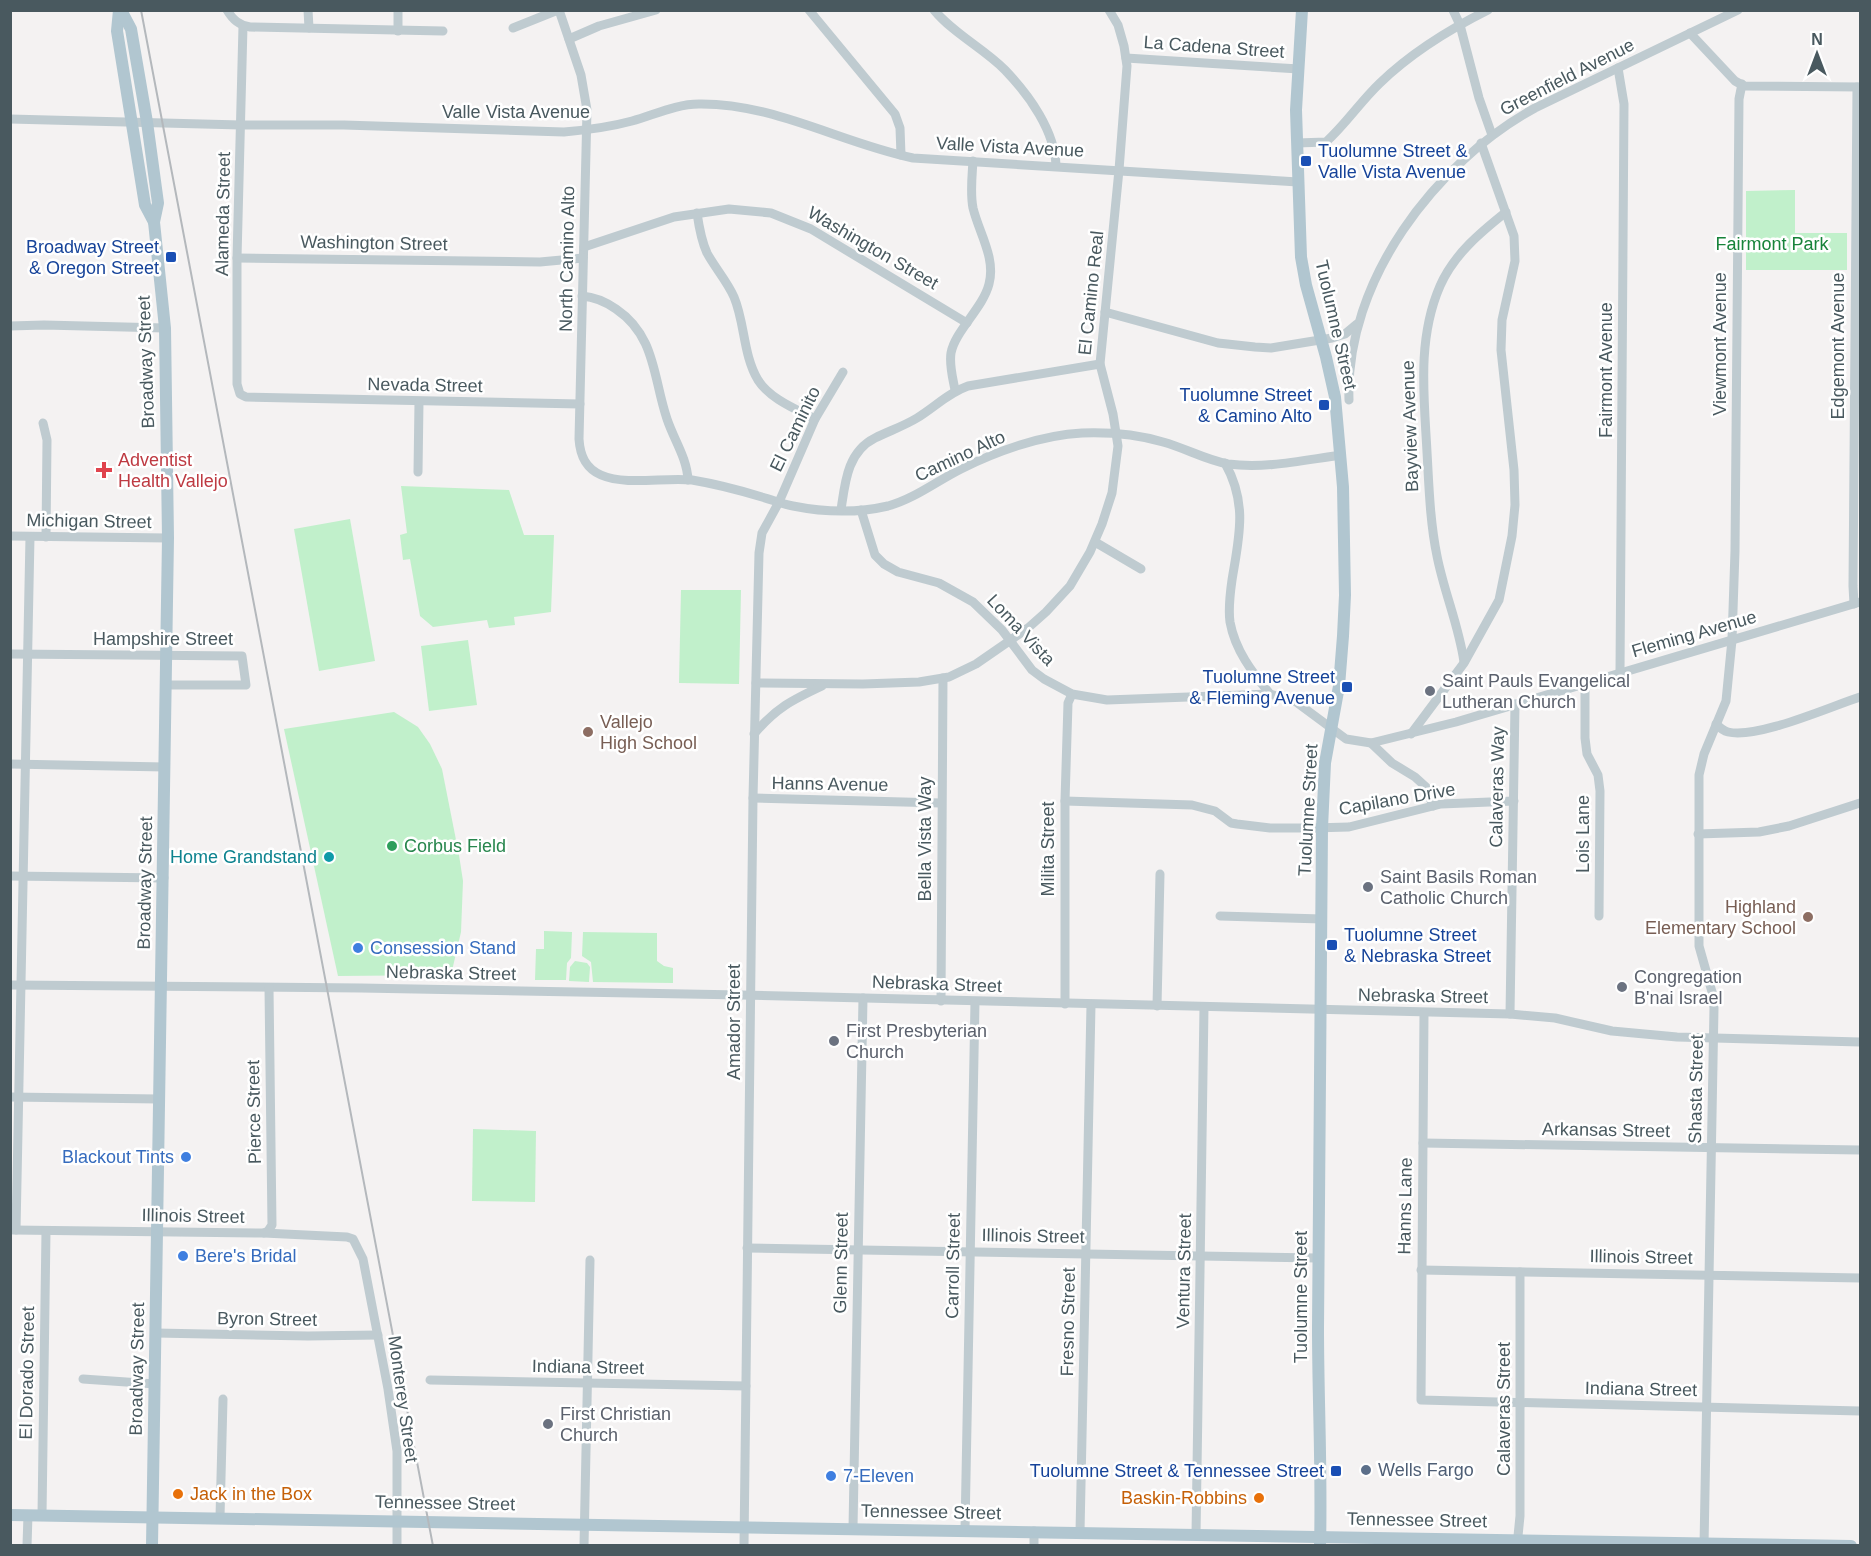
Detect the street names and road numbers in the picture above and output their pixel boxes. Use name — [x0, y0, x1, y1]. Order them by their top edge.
street label: La Cadena Street — [1143, 32, 1285, 62]
street label: Greenfield Avenue — [1497, 35, 1637, 119]
street label: Valle Vista Avenue — [442, 102, 590, 122]
street label: Valle Vista Avenue — [936, 133, 1084, 161]
street label: Alameda Street — [212, 152, 234, 276]
street label: North Camino Alto — [556, 186, 578, 332]
street label: Washington Street — [804, 202, 942, 294]
street label: El Camino Real — [1075, 230, 1107, 356]
street label: Washington Street — [300, 232, 448, 254]
street label: Tuolumne Street — [1311, 258, 1361, 392]
street label: Viewmont Avenue — [1710, 272, 1730, 416]
street label: Edgemont Avenue — [1828, 273, 1848, 419]
street label: Broadway Street — [134, 295, 158, 429]
street label: Fairmont Avenue — [1596, 302, 1616, 438]
street label: Bayview Avenue — [1398, 360, 1422, 492]
street label: Nevada Street — [367, 374, 483, 396]
street label: El Caminito — [766, 383, 824, 475]
street label: Camino Alto — [912, 426, 1008, 486]
street label: Michigan Street — [26, 510, 152, 532]
street label: Loma Vista — [983, 590, 1060, 670]
street label: Fleming Avenue — [1629, 607, 1759, 661]
street label: Hampshire Street — [93, 629, 233, 649]
street label: Calaveras Way — [1486, 726, 1508, 848]
street label: Tuolumne Street — [1295, 743, 1321, 877]
street label: Hanns Avenue — [771, 773, 889, 795]
street label: Bella Vista Way — [915, 776, 935, 902]
street label: Capilano Drive — [1337, 779, 1457, 819]
street label: Lois Lane — [1573, 795, 1593, 873]
street label: Milita Street — [1038, 801, 1058, 897]
street label: Broadway Street — [134, 816, 156, 950]
street label: Nebraska Street — [386, 962, 516, 984]
street label: Amador Street — [724, 964, 744, 1080]
street label: Nebraska Street — [872, 972, 1002, 996]
street label: Nebraska Street — [1358, 985, 1488, 1007]
street label: Shasta Street — [1685, 1034, 1707, 1144]
street label: Pierce Street — [243, 1060, 265, 1164]
street label: Arkansas Street — [1542, 1119, 1670, 1141]
street label: Hanns Lane — [1394, 1157, 1416, 1255]
street label: Illinois Street — [141, 1205, 245, 1227]
street label: Glenn Street — [830, 1212, 852, 1314]
street label: Carroll Street — [942, 1213, 964, 1319]
street label: Ventura Street — [1173, 1213, 1195, 1329]
street label: Illinois Street — [981, 1225, 1085, 1247]
street label: Tuolumne Street — [1291, 1231, 1311, 1363]
street label: Illinois Street — [1589, 1246, 1693, 1268]
street label: Fresno Street — [1057, 1267, 1079, 1377]
street label: Broadway Street — [126, 1302, 148, 1436]
street label: El Dorado Street — [16, 1306, 38, 1440]
street label: Byron Street — [217, 1308, 317, 1330]
street label: Monterey Street — [384, 1334, 422, 1464]
street label: Calaveras Street — [1494, 1342, 1514, 1476]
street label: Indiana Street — [532, 1356, 644, 1378]
street label: Indiana Street — [1585, 1378, 1697, 1400]
street label: Tennessee Street — [375, 1492, 515, 1514]
street label: Tennessee Street — [861, 1501, 1001, 1523]
street label: Tennessee Street — [1347, 1509, 1487, 1531]

